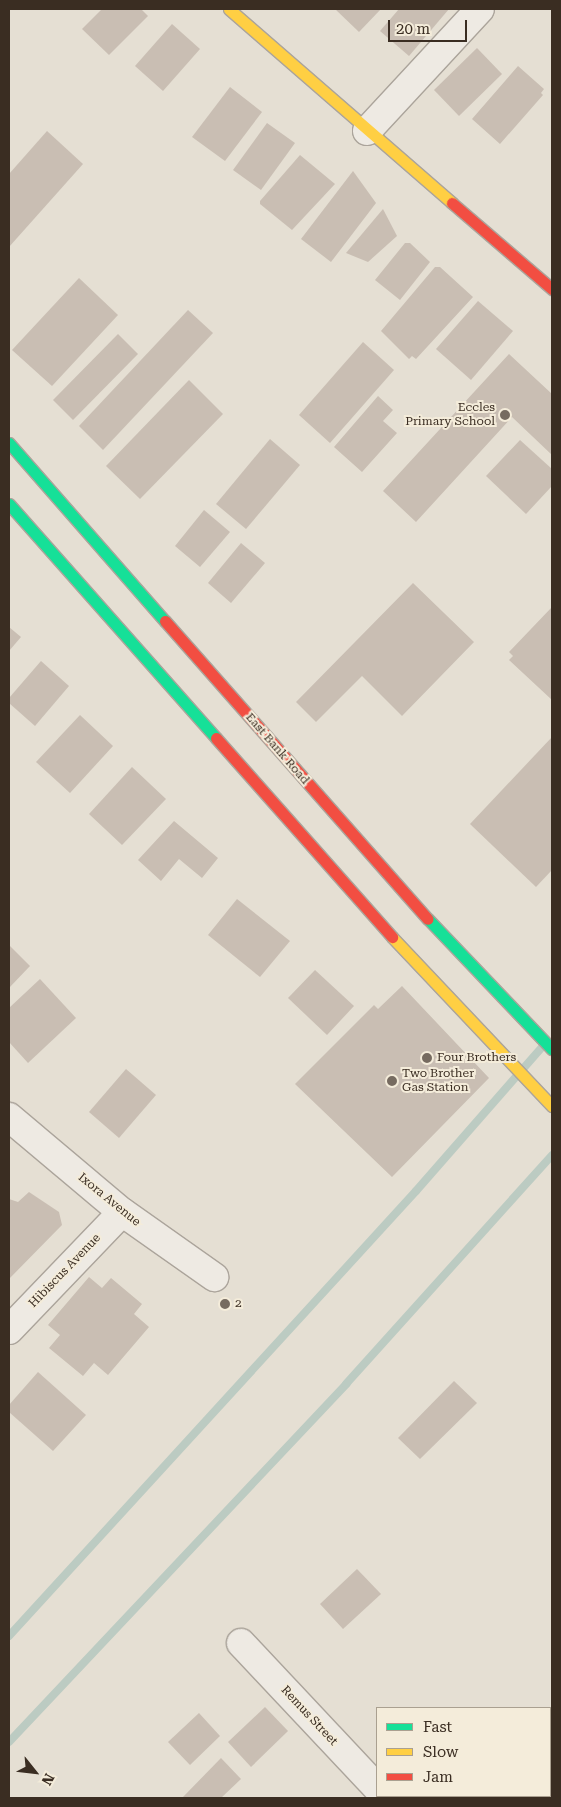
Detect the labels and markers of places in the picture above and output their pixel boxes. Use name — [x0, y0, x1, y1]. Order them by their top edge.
place label: Eccles Primary School — [405, 401, 495, 429]
marker: Eccles Primary School — [499, 409, 511, 421]
place label: Four Brothers — [437, 1051, 516, 1065]
marker: Four Brothers — [421, 1052, 433, 1064]
place label: Two Brother Gas Station — [402, 1067, 474, 1095]
marker: Two Brother Gas Station — [386, 1075, 398, 1087]
place label: 2 — [235, 1297, 242, 1311]
marker: 2 — [219, 1298, 231, 1310]

